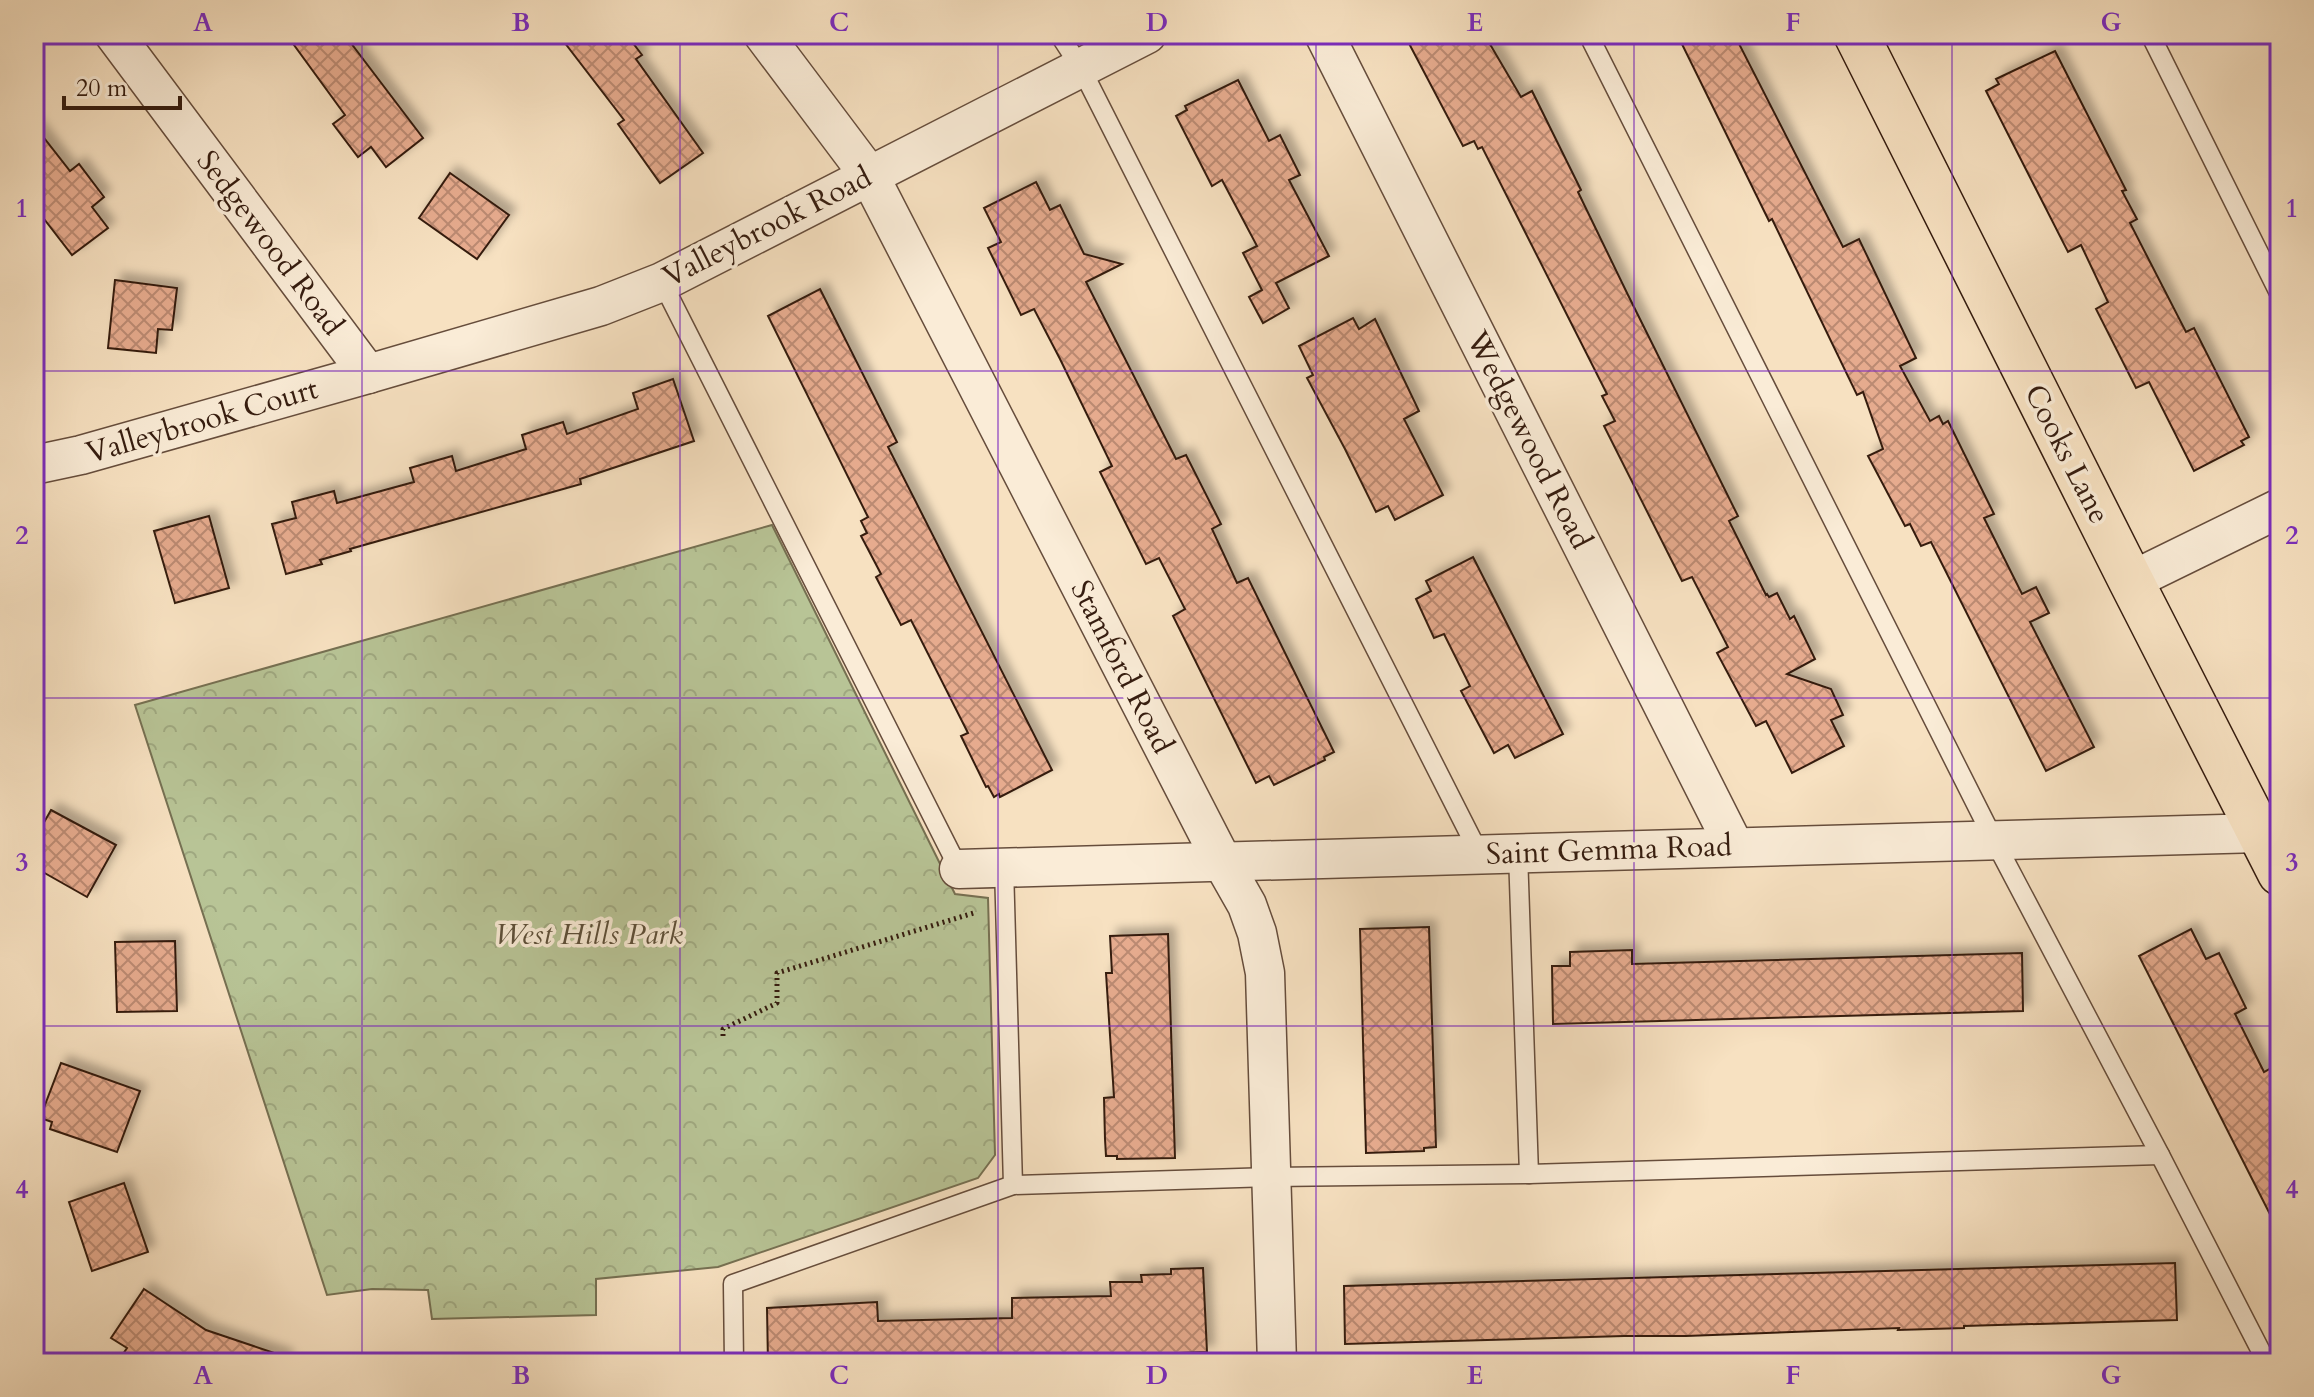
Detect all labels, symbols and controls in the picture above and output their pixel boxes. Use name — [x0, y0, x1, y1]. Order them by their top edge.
text: A — [193, 5, 213, 40]
text: B — [512, 5, 530, 40]
text: C — [829, 5, 849, 40]
text: D — [1146, 5, 1168, 40]
text: E — [1467, 5, 1483, 40]
text: F — [1785, 5, 1801, 40]
text: G — [2100, 5, 2122, 40]
scale bar — [64, 60, 180, 110]
text: 20 m — [76, 72, 128, 105]
street label: Sedgewood Road — [187, 142, 353, 344]
street label: Valleybrook Road — [656, 157, 878, 297]
text: 1 — [15, 191, 29, 226]
text: 1 — [2285, 191, 2299, 226]
street label: Wedgewood Road — [1456, 323, 1602, 556]
street label: Valleybrook Court — [81, 368, 323, 474]
street label: Cooks Lane — [2014, 377, 2120, 531]
text: 2 — [15, 518, 29, 553]
text: 2 — [2285, 518, 2299, 553]
street label: Stamford Road — [1061, 573, 1183, 761]
street label: Saint Gemma Road — [1485, 825, 1733, 875]
text: 3 — [15, 845, 29, 880]
text: 3 — [2285, 845, 2299, 880]
park label: West Hills Park — [495, 914, 683, 955]
text: 4 — [15, 1172, 29, 1207]
text: 4 — [2285, 1172, 2299, 1207]
text: A — [193, 1358, 213, 1393]
text: B — [512, 1358, 530, 1393]
text: C — [829, 1358, 849, 1393]
text: D — [1146, 1358, 1168, 1393]
text: E — [1467, 1358, 1483, 1393]
text: F — [1785, 1358, 1801, 1393]
text: G — [2100, 1358, 2122, 1393]

